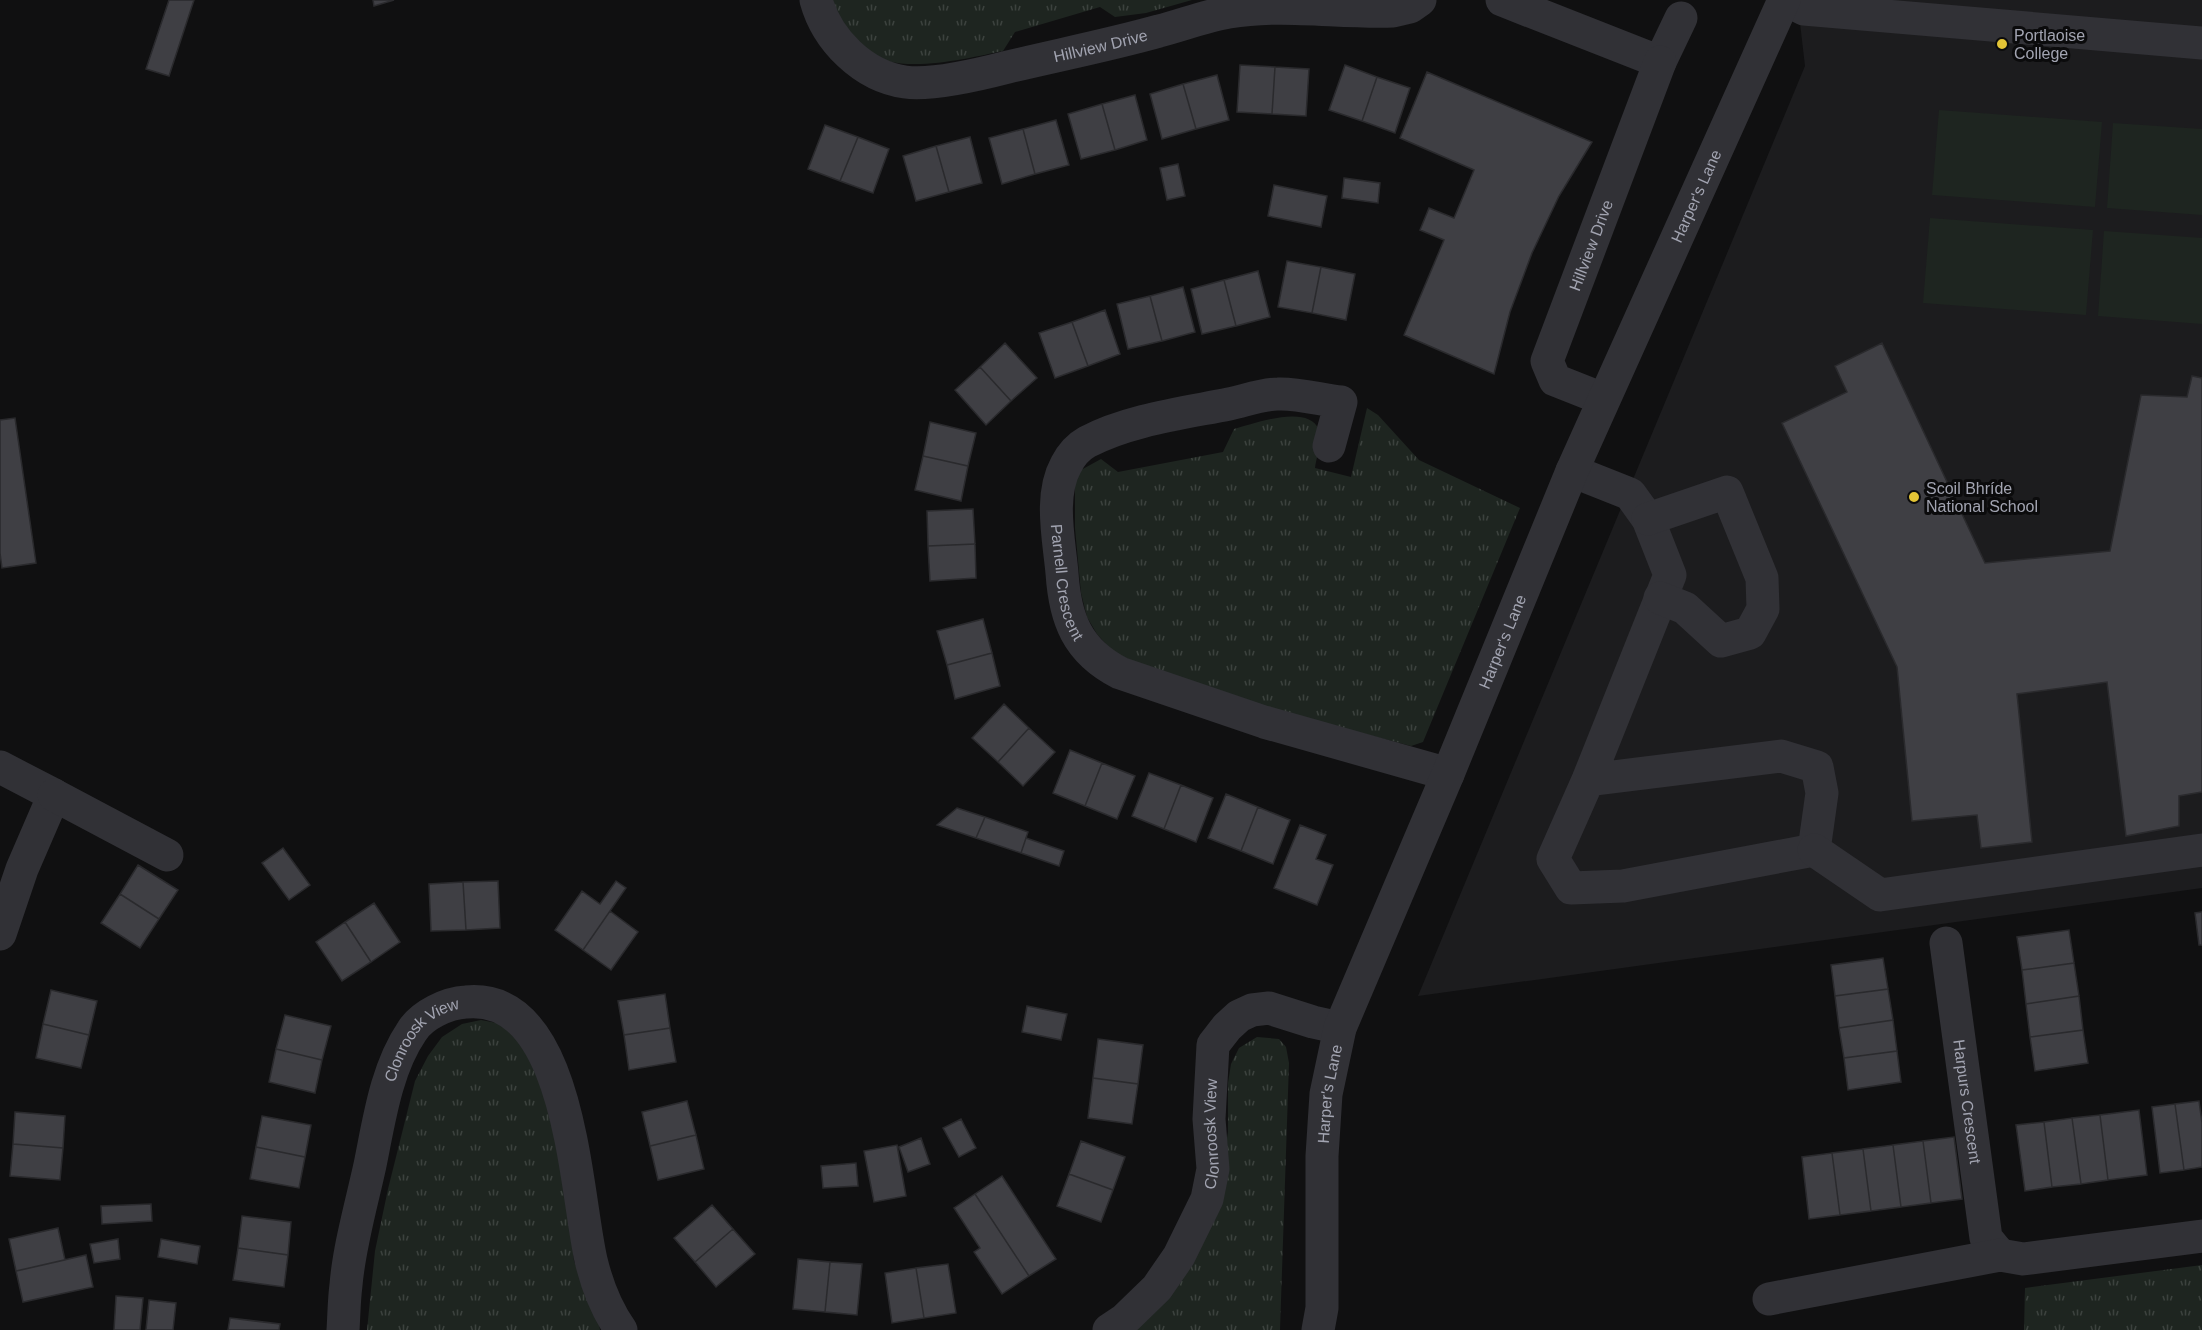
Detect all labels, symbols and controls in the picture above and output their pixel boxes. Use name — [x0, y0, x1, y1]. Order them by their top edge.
street label: Hillview Drive — [1052, 26, 1149, 65]
place label: Portlaoise College — [2014, 27, 2085, 62]
marker: Portlaoise College — [1995, 37, 2009, 51]
street label: Harper's Lane — [1668, 147, 1724, 245]
street label: Hillview Drive — [1566, 197, 1616, 293]
place label: Scoil Bhríde National School — [1926, 480, 2038, 515]
marker: Scoil Bhríde National School — [1907, 490, 1921, 504]
street label: Parnell Crescent — [1048, 523, 1088, 644]
street label: Harper's Lane — [1475, 592, 1529, 691]
street label: Clonroosk View — [381, 994, 461, 1084]
street label: Harpurs Crescent — [1951, 1038, 1984, 1165]
street label: Harper's Lane — [1314, 1043, 1345, 1144]
street label: Clonroosk View — [1200, 1078, 1222, 1191]

